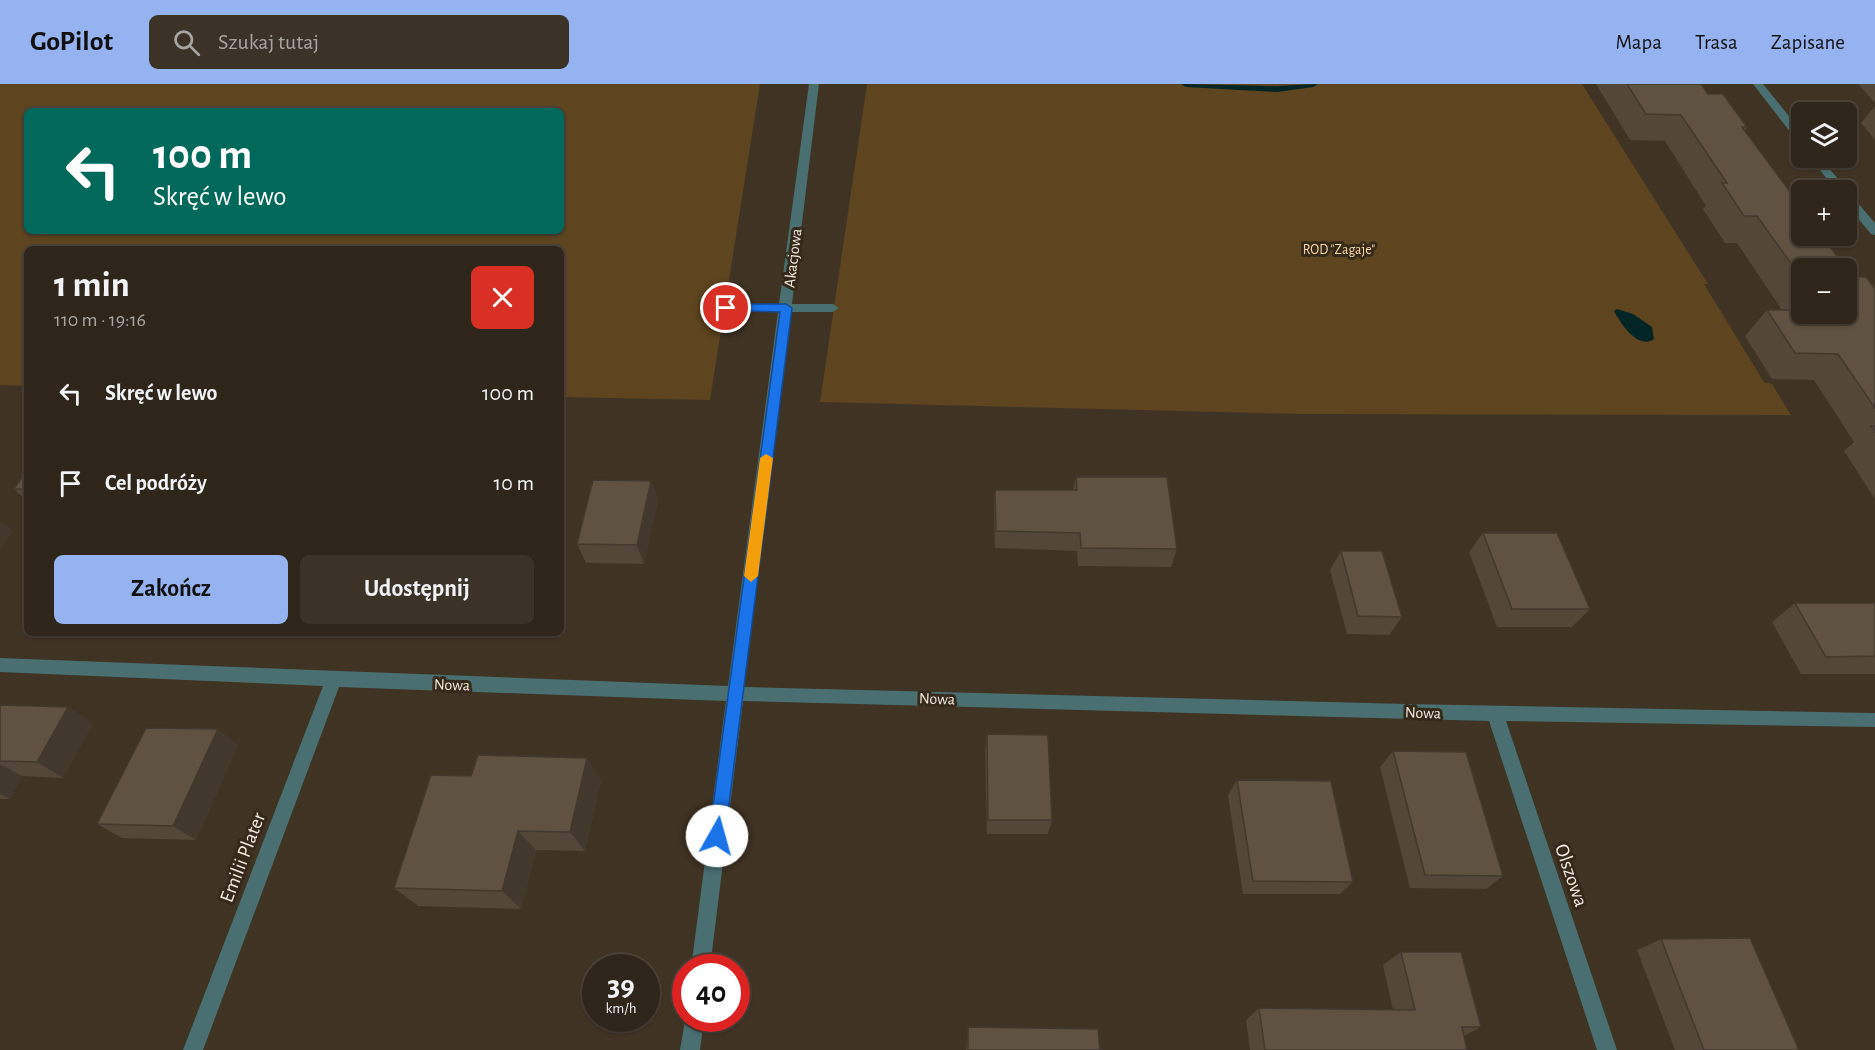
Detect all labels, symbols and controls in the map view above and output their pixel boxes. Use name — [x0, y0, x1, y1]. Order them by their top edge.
search box — [149, 15, 569, 69]
icon: search — [170, 26, 203, 59]
text: GoPilot — [30, 28, 113, 56]
text: Szukaj tutaj — [218, 31, 319, 53]
text: Mapa — [1616, 32, 1662, 53]
text: Trasa — [1695, 32, 1738, 53]
text: Zapisane — [1771, 32, 1845, 53]
map controls — [1791, 102, 1857, 324]
button: layers — [1791, 102, 1857, 168]
icon: left — [54, 132, 132, 210]
text: 100 m — [153, 134, 252, 176]
button: + — [1791, 180, 1857, 246]
text: Skręć w lewo — [153, 183, 287, 210]
street label: Akacjowa — [781, 228, 806, 289]
park label: ROD "Zagaje" — [1303, 243, 1375, 257]
button: − — [1791, 258, 1857, 324]
button: close — [471, 266, 534, 329]
text: 1 min — [54, 267, 130, 303]
pin — [700, 282, 751, 333]
icon: arrive — [709, 291, 742, 324]
text: 110 m · 19:16 — [54, 310, 146, 330]
icon: left — [54, 377, 87, 410]
text: Skręć w lewo — [105, 382, 217, 404]
text: 100 m — [482, 382, 534, 404]
icon: arrive — [54, 467, 87, 500]
text: Cel podróży — [105, 472, 207, 494]
text: 10 m — [494, 472, 534, 494]
button: Zakończ — [54, 555, 288, 624]
button: Udostępnij — [300, 555, 534, 624]
street label: Nowa — [434, 676, 470, 694]
street label: Nowa — [919, 690, 955, 708]
street label: Nowa — [1405, 704, 1441, 722]
position arrow — [685, 804, 749, 868]
street label: Emilii Plater — [217, 809, 269, 905]
street label: Olszowa — [1551, 841, 1591, 909]
speed limit sign: 40 — [672, 954, 750, 1032]
text: 39 — [607, 971, 635, 1001]
text: km/h — [606, 1001, 636, 1016]

